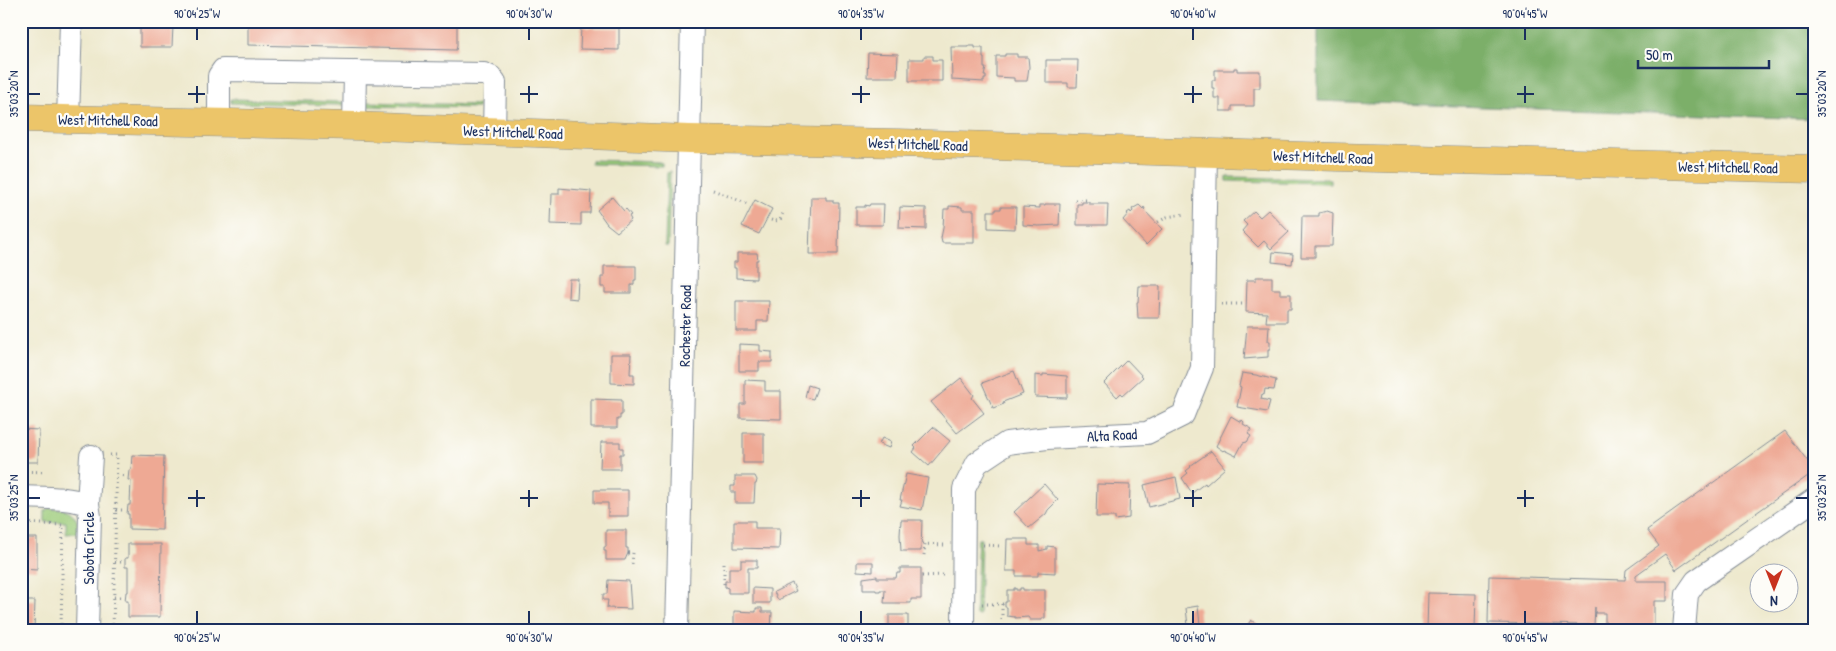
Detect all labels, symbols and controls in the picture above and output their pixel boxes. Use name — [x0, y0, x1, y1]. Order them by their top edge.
text: 90°04'25"W — [174, 5, 221, 22]
text: 90°04'30"W — [506, 5, 553, 22]
text: 90°04'35"W — [838, 5, 885, 22]
text: 90°04'40"W — [1170, 5, 1216, 22]
text: 90°04'45"W — [1502, 5, 1548, 22]
scale bar — [1638, 38, 1770, 70]
text: 50 m — [1646, 44, 1673, 65]
text: 35°03'20"N — [5, 71, 22, 117]
text: 35°03'20"N — [1813, 71, 1830, 117]
street label: West Mitchell Road — [58, 109, 158, 131]
street label: West Mitchell Road — [463, 120, 563, 144]
street label: West Mitchell Road — [868, 132, 968, 156]
street label: West Mitchell Road — [1273, 145, 1373, 169]
street label: West Mitchell Road — [1678, 156, 1778, 178]
street label: Rochester Road — [674, 285, 696, 367]
street label: Alta Road — [1086, 423, 1138, 447]
text: 35°03'25"N — [5, 475, 22, 521]
text: 35°03'25"N — [1813, 475, 1830, 521]
street label: Sobota Circle — [78, 512, 99, 584]
north arrow — [1748, 564, 1798, 614]
text: N — [1770, 592, 1778, 611]
text: 90°04'25"W — [174, 629, 221, 646]
text: 90°04'30"W — [506, 629, 553, 646]
text: 90°04'35"W — [838, 629, 885, 646]
text: 90°04'40"W — [1170, 629, 1216, 646]
text: 90°04'45"W — [1502, 629, 1548, 646]

